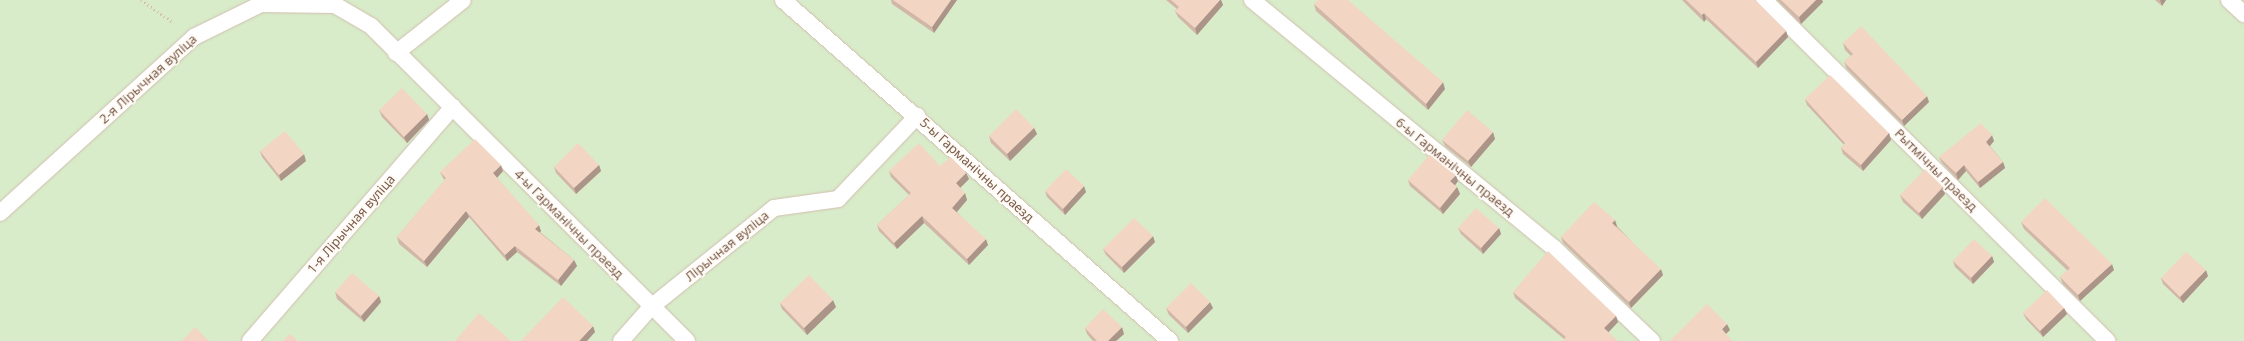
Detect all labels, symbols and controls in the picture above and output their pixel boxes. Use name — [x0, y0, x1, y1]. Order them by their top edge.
street label: 2-я Лірычная вуліца — [96, 31, 200, 127]
street label: 6-ы Гарманічны праезд — [1393, 114, 1517, 220]
street label: 5-ы Гарманічны праезд — [917, 115, 1037, 225]
street label: Рытмічны праезд — [1891, 125, 1981, 215]
street label: 4-ы Гарманічны праезд — [511, 166, 627, 282]
street label: 1-я Лірычная вуліца — [304, 171, 398, 277]
street label: Лірычная вуліца — [682, 207, 772, 285]

